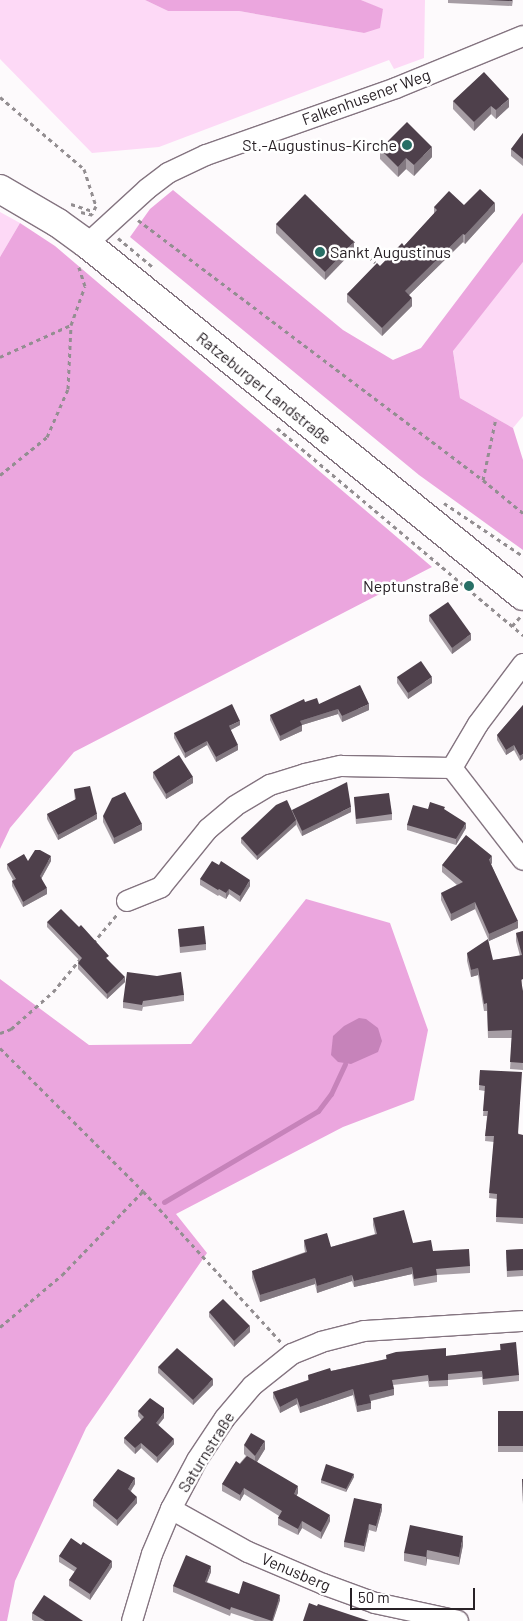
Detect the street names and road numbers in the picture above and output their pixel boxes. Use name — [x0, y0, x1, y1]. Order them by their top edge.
street label: Falkenhusener Weg — [299, 65, 433, 129]
street label: Ratzeburger Landstraße — [193, 328, 335, 448]
street label: Saturnstraße — [174, 1408, 238, 1496]
street label: Venusberg — [258, 1549, 334, 1595]

